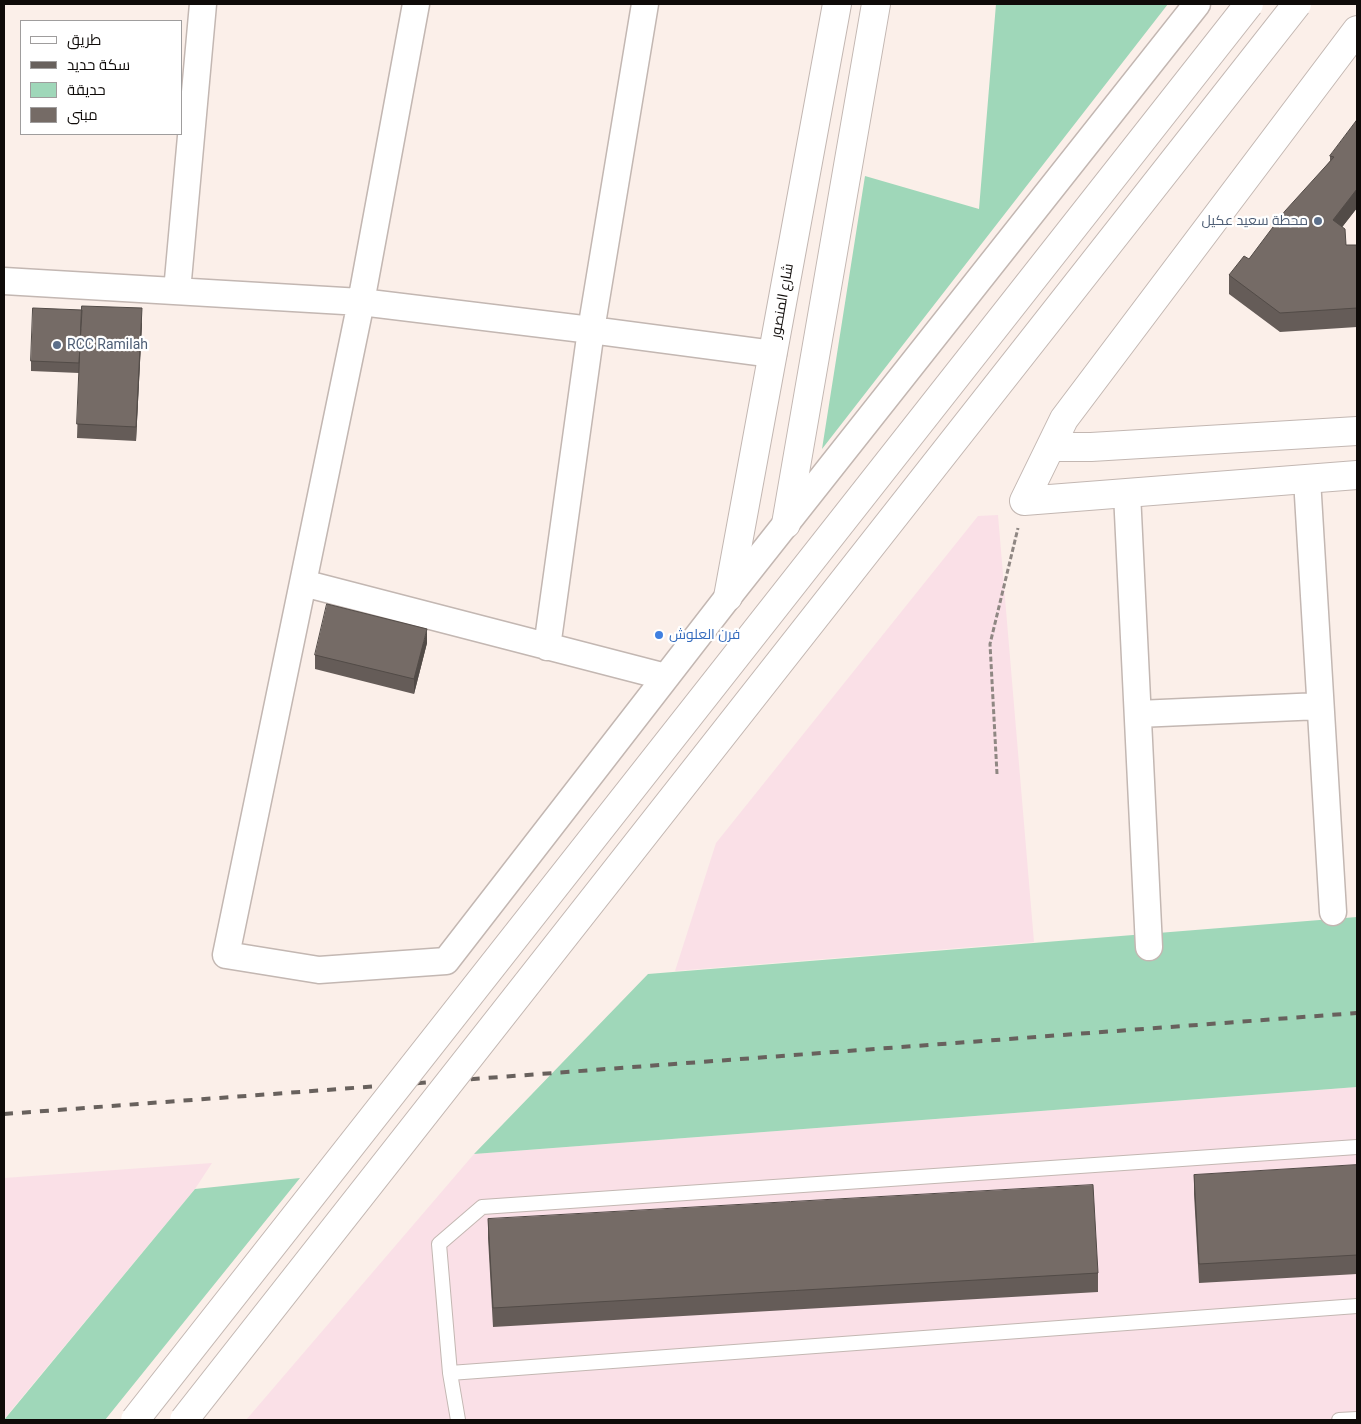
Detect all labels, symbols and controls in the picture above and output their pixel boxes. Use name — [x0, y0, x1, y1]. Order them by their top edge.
legend — [20, 20, 182, 135]
text: طريق — [67, 31, 101, 49]
text: سكة حديد — [67, 56, 130, 74]
text: حديقة — [67, 81, 106, 99]
text: مبنى — [67, 106, 98, 124]
place label: محطة سعيد عكيل — [1202, 213, 1308, 229]
marker: محطة سعيد عكيل — [1312, 215, 1324, 227]
street label: شارع المنصور — [768, 262, 798, 340]
place label: RCC Ramilah — [67, 337, 148, 353]
marker: RCC Ramilah — [51, 339, 63, 351]
place label: فرن العلوش — [669, 627, 740, 643]
marker: فرن العلوش — [653, 629, 665, 641]

